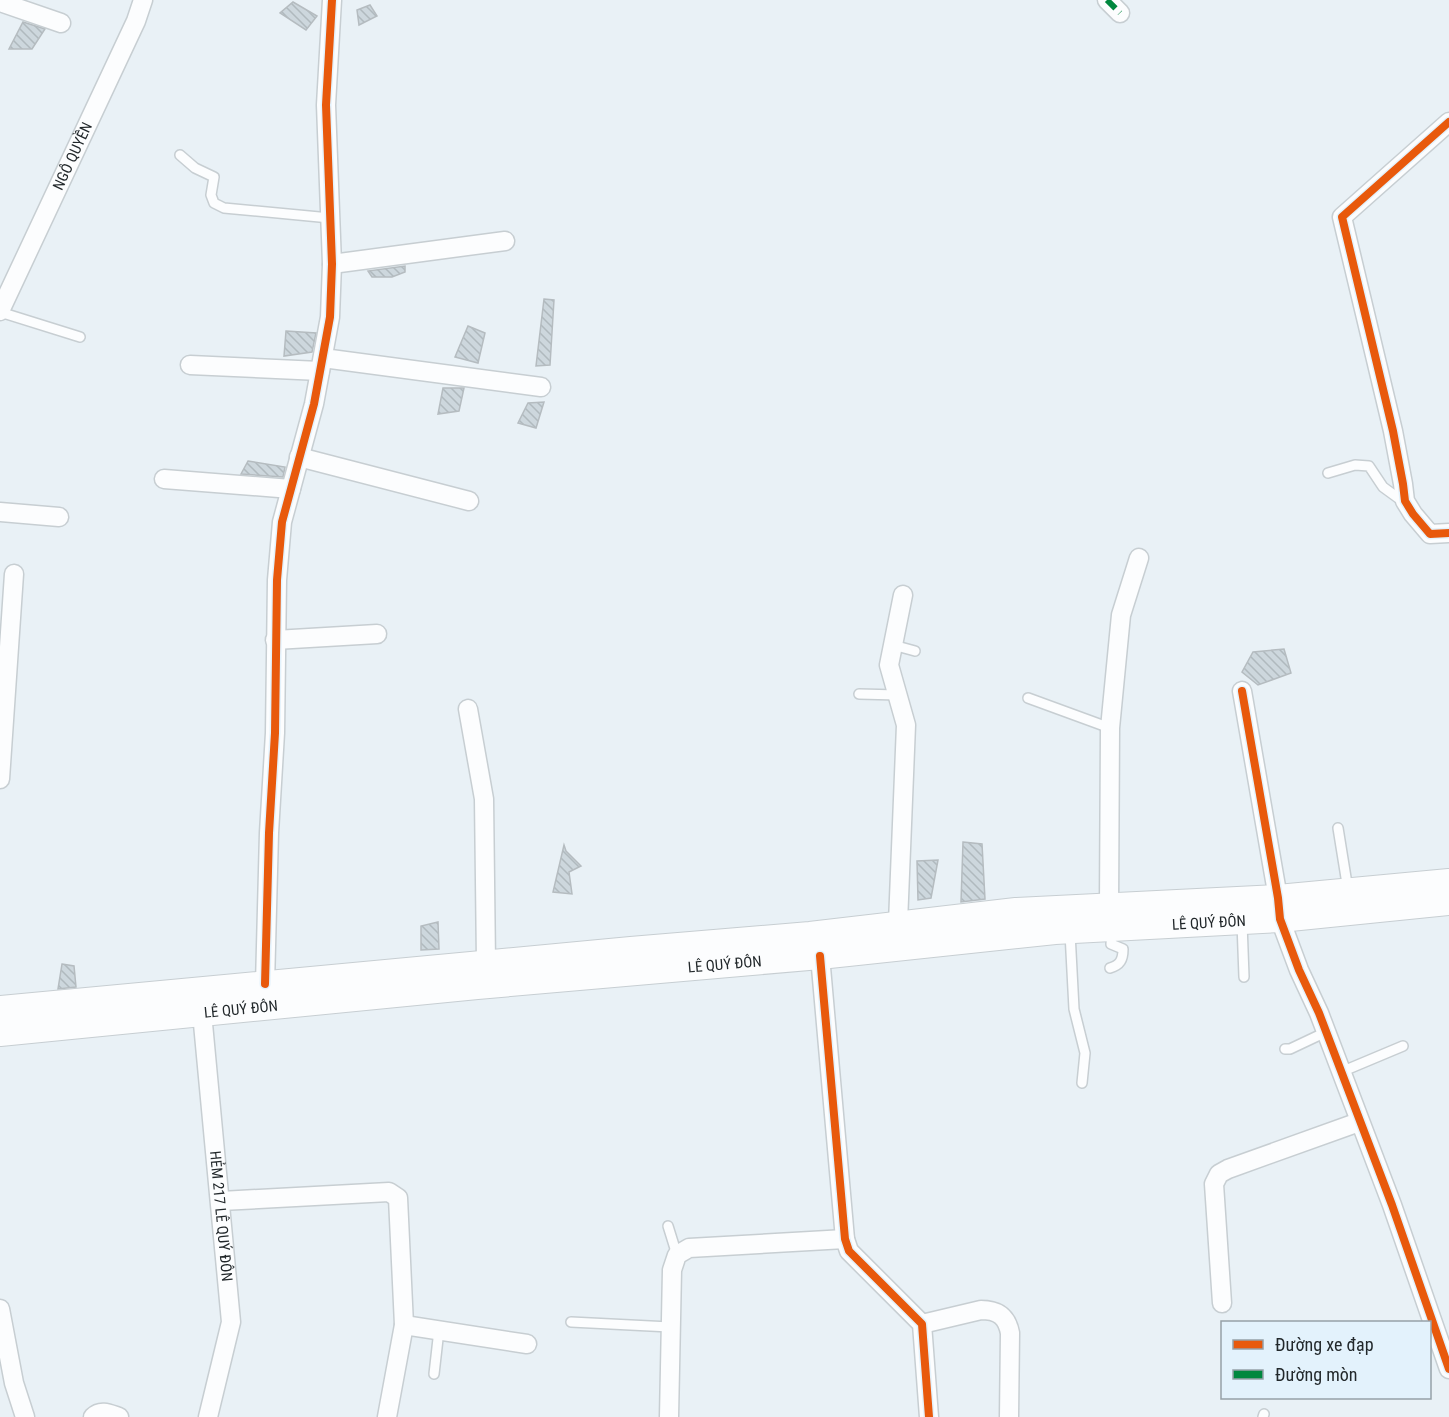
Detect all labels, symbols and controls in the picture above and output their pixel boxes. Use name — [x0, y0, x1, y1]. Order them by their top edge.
street label: NGÔ QUYỀN — [49, 119, 96, 193]
street label: LÊ QUÝ ĐÔN — [1171, 912, 1246, 934]
street label: LÊ QUÝ ĐÔN — [687, 952, 762, 977]
street label: LÊ QUÝ ĐÔN — [203, 997, 279, 1022]
street label: HẺM 217 LÊ QUÝ ĐÔN — [206, 1150, 236, 1282]
legend — [1221, 1321, 1431, 1399]
text: Đường xe đạp — [1275, 1334, 1374, 1355]
text: Đường mòn — [1275, 1364, 1358, 1385]

